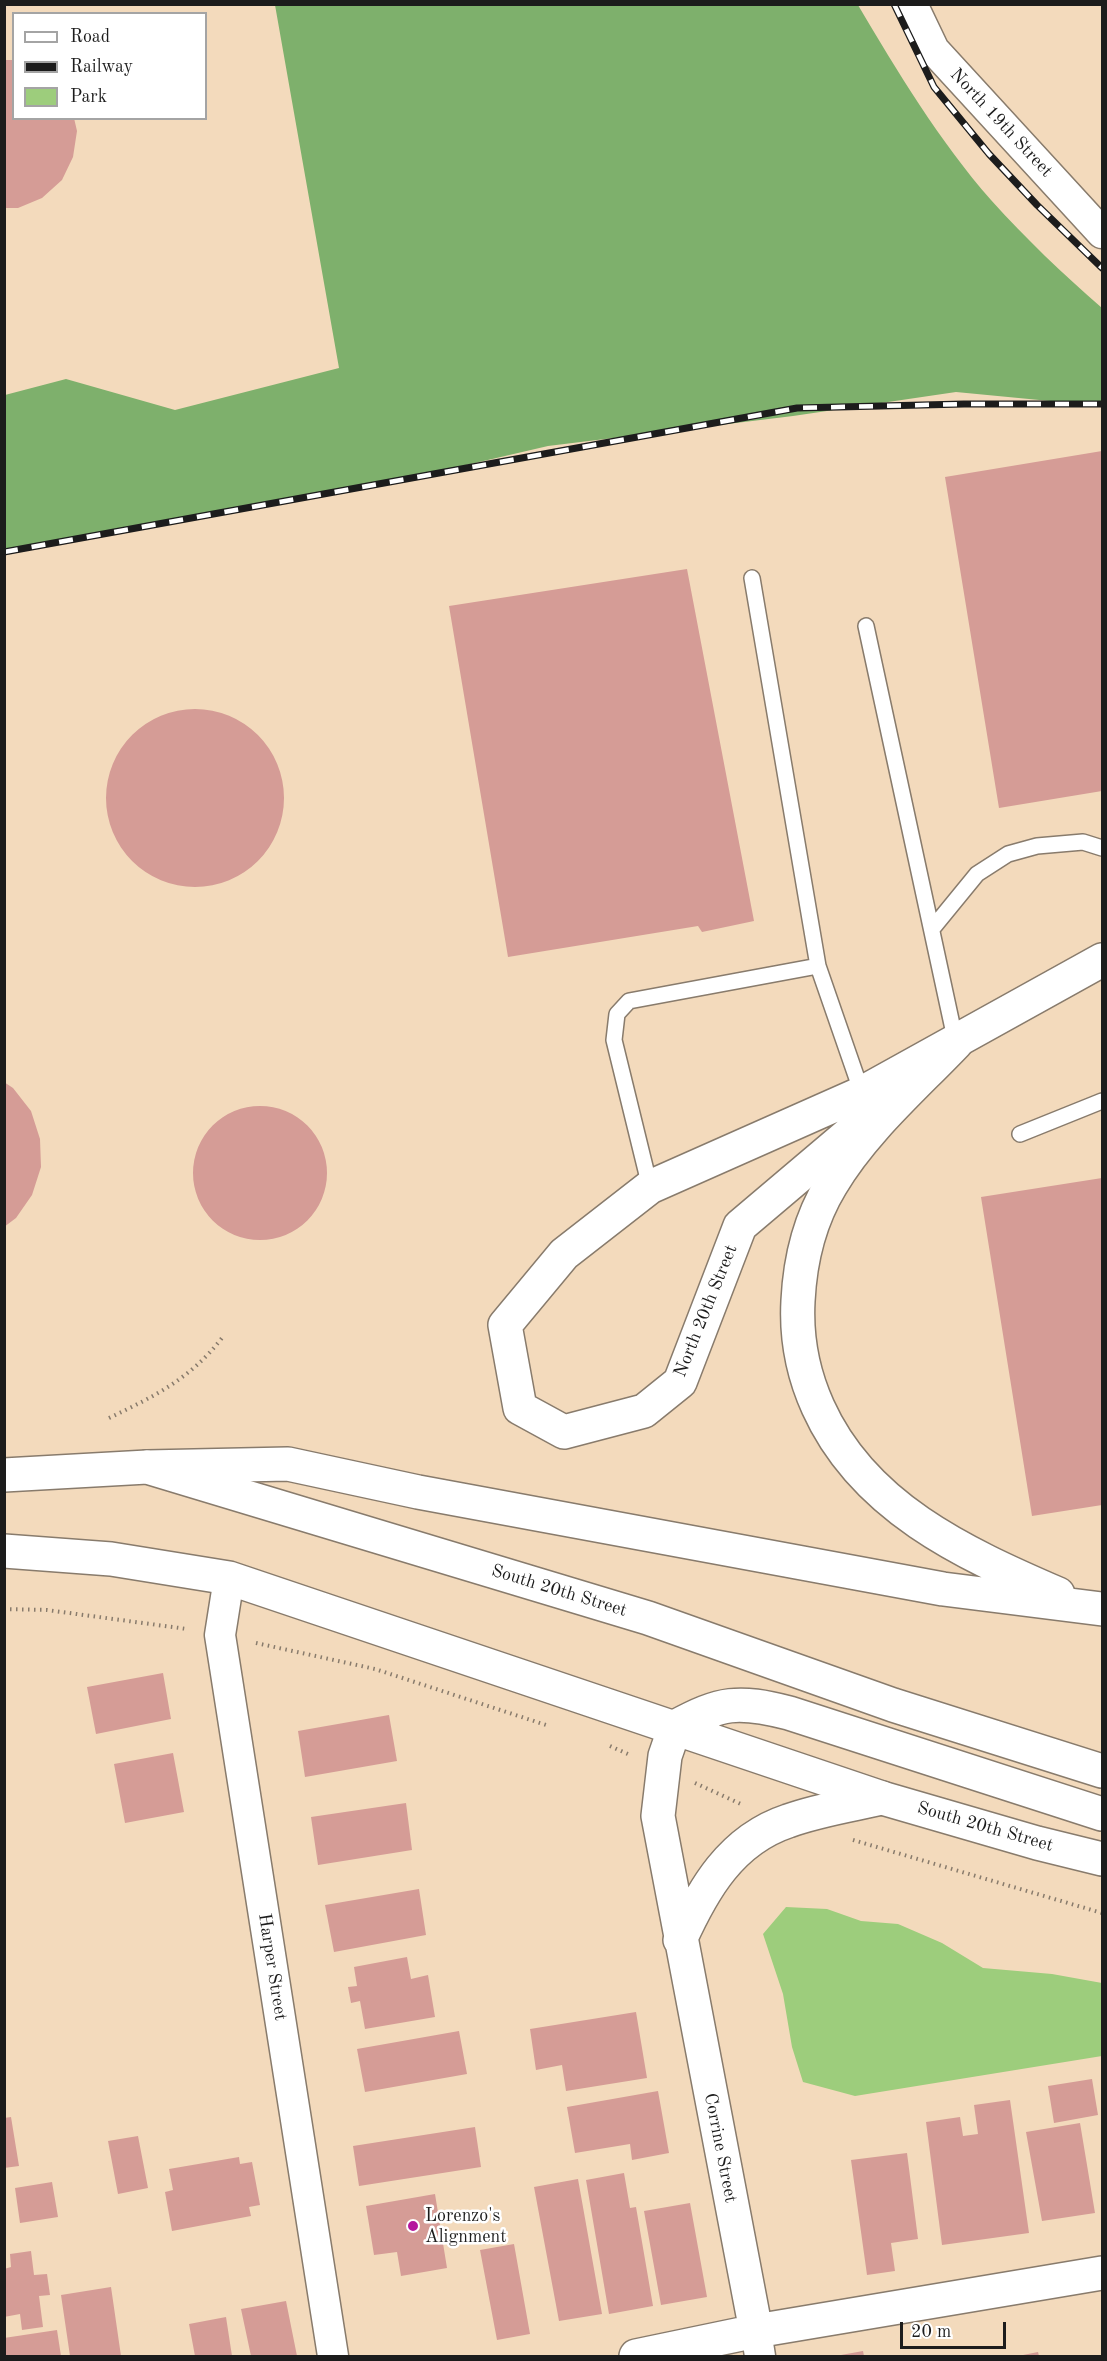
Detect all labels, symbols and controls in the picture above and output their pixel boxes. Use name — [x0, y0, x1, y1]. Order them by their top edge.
legend — [12, 12, 207, 120]
text: Road — [70, 28, 110, 46]
text: Railway — [70, 58, 133, 76]
street label: North 19th Street — [945, 64, 1057, 182]
text: Park — [70, 88, 107, 106]
street label: North 20th Street — [670, 1242, 742, 1380]
street label: South 20th Street — [489, 1560, 629, 1622]
street label: South 20th Street — [914, 1797, 1056, 1857]
street label: Harper Street — [253, 1912, 291, 2022]
street label: Corrine Street — [699, 2091, 741, 2205]
place label: Lorenzo's Alignment — [425, 2205, 507, 2248]
marker: Lorenzo's Alignment — [406, 2219, 420, 2233]
scale bar — [903, 2310, 1010, 2348]
text: 20 m — [911, 2323, 951, 2341]

